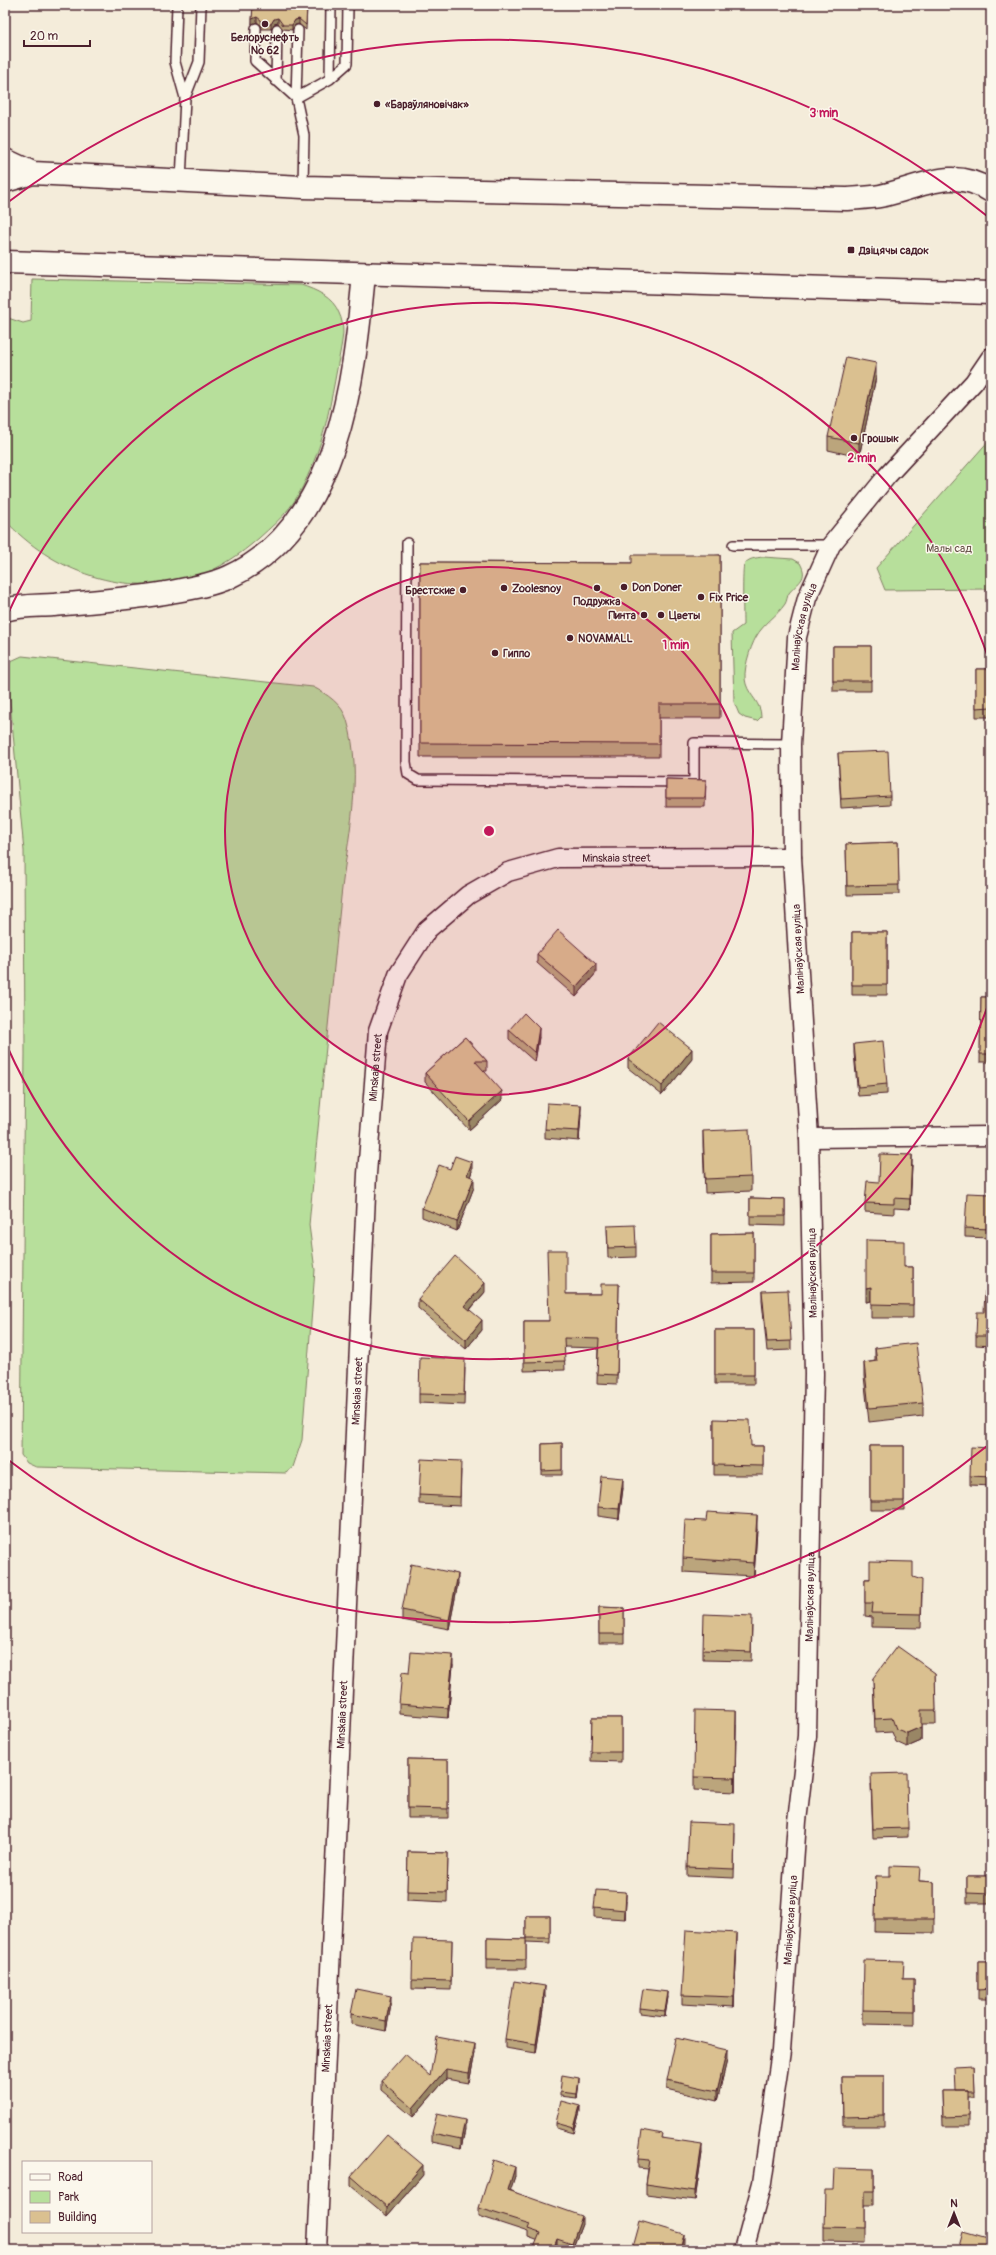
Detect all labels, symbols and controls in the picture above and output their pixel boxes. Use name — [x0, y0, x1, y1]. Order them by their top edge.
marker: Белоруснефть № 62 — [260, 19, 270, 29]
scale bar — [24, 22, 90, 48]
text: 20 m — [30, 29, 59, 44]
place label: Белоруснефть № 62 — [231, 31, 299, 57]
place label: «Бараўляновічак» — [384, 98, 469, 111]
marker: «Бараўляновічак» — [372, 99, 382, 109]
text: 3 min — [810, 106, 839, 121]
place label: Дзіцячы садок — [858, 244, 929, 257]
marker: Дзіцячы садок — [846, 245, 856, 255]
place label: Грошык — [862, 432, 899, 445]
marker: Грошык — [849, 433, 859, 443]
text: 2 min — [848, 451, 877, 466]
park label: Малы сад — [926, 542, 972, 555]
place label: Don Doner — [632, 581, 683, 594]
street label: Малінаўская вуліца — [789, 581, 820, 671]
place label: Zoolesnoy — [512, 582, 561, 595]
marker: Don Doner — [619, 582, 629, 592]
marker: Zoolesnoy — [499, 583, 509, 593]
marker: Подружка — [592, 583, 602, 593]
place label: Брестские — [405, 584, 456, 597]
marker: Брестские — [458, 585, 468, 595]
place label: Fix Price — [709, 591, 749, 604]
marker: Fix Price — [696, 592, 706, 602]
place label: Подружка — [574, 595, 620, 608]
place label: Пинта — [608, 609, 636, 622]
place label: Цветы — [669, 609, 700, 622]
marker: Пинта — [639, 610, 649, 620]
marker: Цветы — [656, 610, 666, 620]
place label: NOVAMALL — [578, 632, 633, 645]
marker: NOVAMALL — [565, 633, 575, 643]
text: 1 min — [663, 638, 690, 653]
place label: Гиппо — [503, 647, 530, 660]
marker: Гиппо — [490, 648, 500, 658]
centre of rings — [482, 824, 496, 838]
street label: Minskaia street — [582, 852, 651, 865]
street label: Малінаўская вуліца — [790, 904, 807, 994]
street label: Minskaia street — [367, 1032, 385, 1102]
street label: Малінаўская вуліца — [805, 1228, 820, 1318]
street label: Minskaia street — [349, 1356, 366, 1425]
street label: Малінаўская вуліца — [803, 1552, 818, 1642]
street label: Minskaia street — [334, 1680, 350, 1749]
street label: Малінаўская вуліца — [781, 1875, 800, 1965]
street label: Minskaia street — [319, 2003, 335, 2073]
legend — [22, 2161, 152, 2233]
text: Road — [58, 2170, 83, 2185]
text: Park — [58, 2190, 79, 2205]
north arrow — [934, 2193, 974, 2233]
text: N — [950, 2197, 958, 2210]
text: Building — [58, 2210, 97, 2225]

